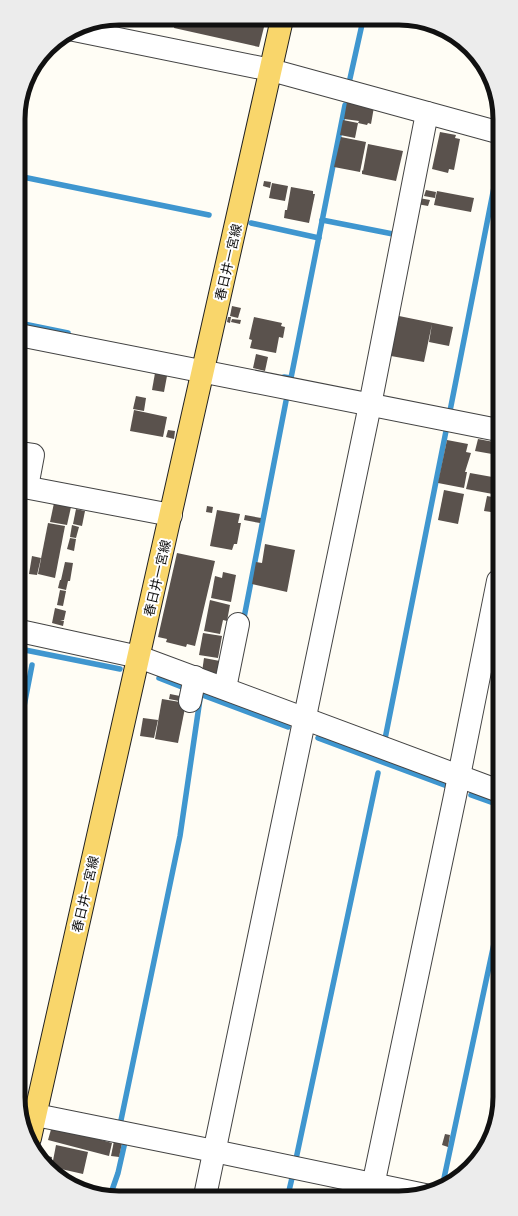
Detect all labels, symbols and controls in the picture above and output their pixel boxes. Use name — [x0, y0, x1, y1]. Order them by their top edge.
street label: 春日井一宮線 — [211, 222, 246, 302]
street label: 春日井一宮線 — [140, 538, 175, 618]
street label: 春日井一宮線 — [68, 854, 103, 934]

